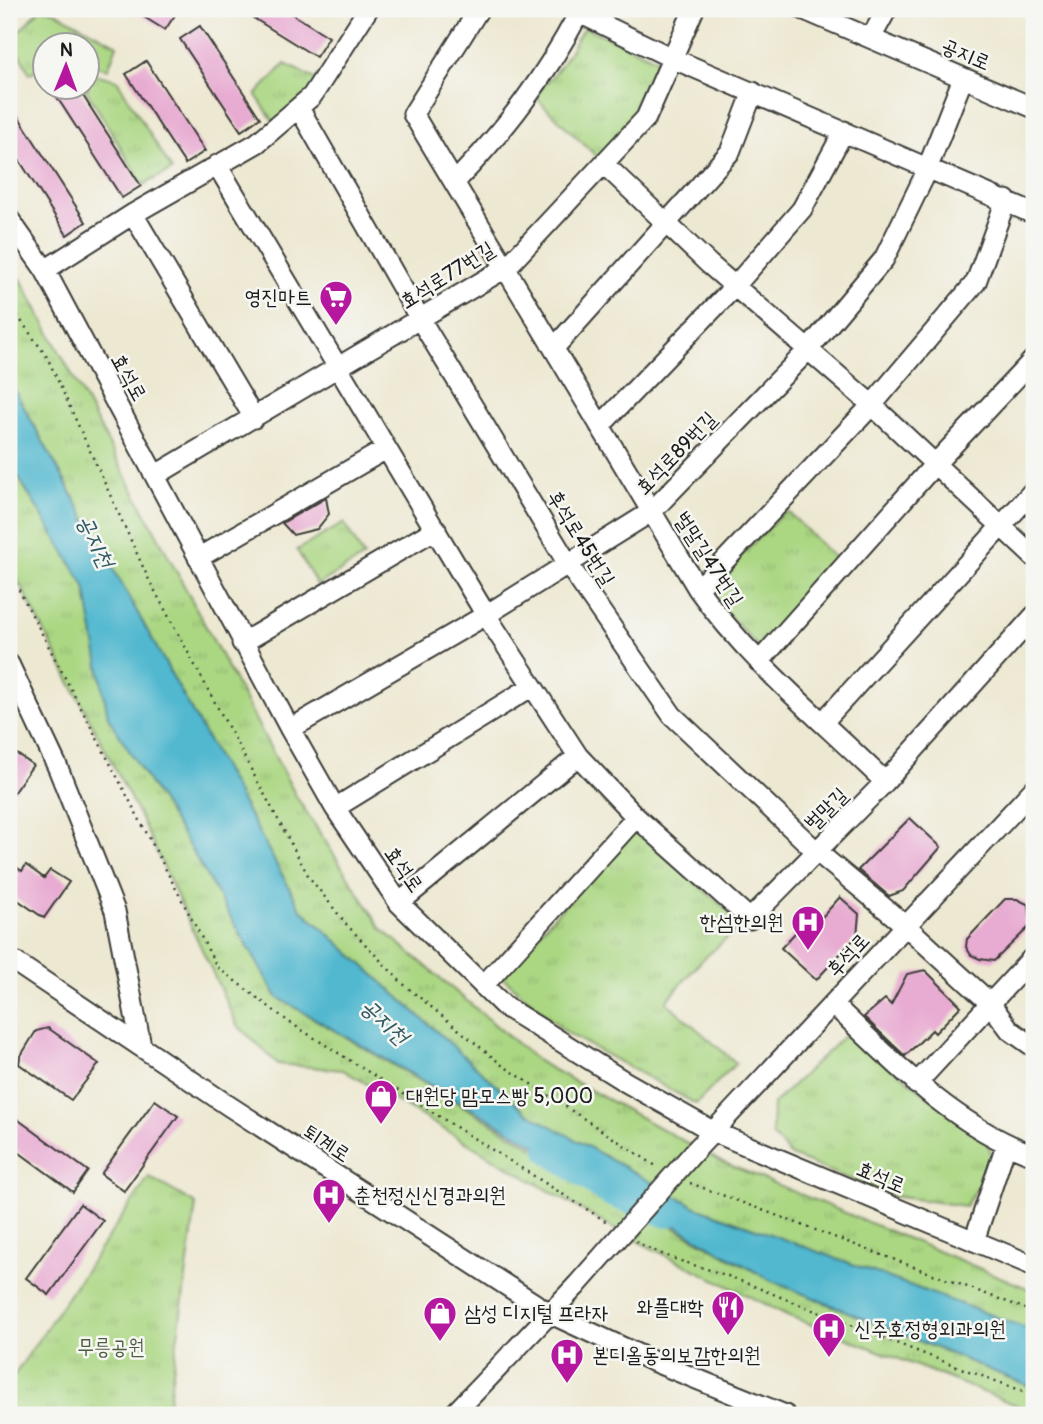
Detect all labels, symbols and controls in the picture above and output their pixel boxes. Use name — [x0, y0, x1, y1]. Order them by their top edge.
north arrow — [32, 32, 102, 102]
street label: 공지로 — [937, 32, 994, 77]
text: N — [60, 38, 73, 62]
street label: 효석로77번길 — [395, 236, 500, 315]
supermarket icon: 영진마트 — [317, 278, 355, 327]
place label: 영진마트 — [244, 284, 312, 311]
street label: 효석로 — [104, 349, 153, 406]
street label: 효석로89번길 — [630, 406, 723, 501]
street label: 후석로45번길 — [540, 485, 621, 591]
street label: 벌말길47번길 — [668, 507, 749, 612]
water label: 공지천 — [70, 510, 122, 575]
street label: 벌말길 — [799, 782, 854, 837]
street label: 효석로 — [378, 841, 429, 898]
hospital icon: 한섬한의원 — [789, 903, 827, 952]
place label: 한섬한의원 — [700, 909, 784, 936]
street label: 후석로 — [821, 928, 876, 983]
water label: 공지천 — [354, 992, 417, 1053]
shop icon: 대원당 맘모스빵 5,000 — [362, 1077, 400, 1126]
place label: 대원당 맘모스빵 5,000 — [406, 1083, 593, 1110]
street label: 퇴계로 — [298, 1118, 355, 1169]
street label: 효석로 — [852, 1155, 909, 1200]
hospital icon: 춘천정신신경과의원 — [310, 1176, 348, 1225]
place label: 춘천정신신경과의원 — [354, 1182, 506, 1209]
restaurant icon: 와플대학 — [709, 1288, 747, 1337]
shop icon: 삼성 디지털 프라자 — [421, 1294, 459, 1343]
place label: 와플대학 — [636, 1294, 704, 1321]
place label: 삼성 디지털 프라자 — [464, 1300, 608, 1327]
hospital icon: 신주호정형외과의원 — [810, 1310, 848, 1359]
place label: 신주호정형외과의원 — [854, 1316, 1006, 1343]
park label: 무릉공원 — [77, 1334, 145, 1361]
hospital icon: 본디올동의보감한의원 — [548, 1336, 586, 1385]
place label: 본디올동의보감한의원 — [592, 1342, 761, 1369]

